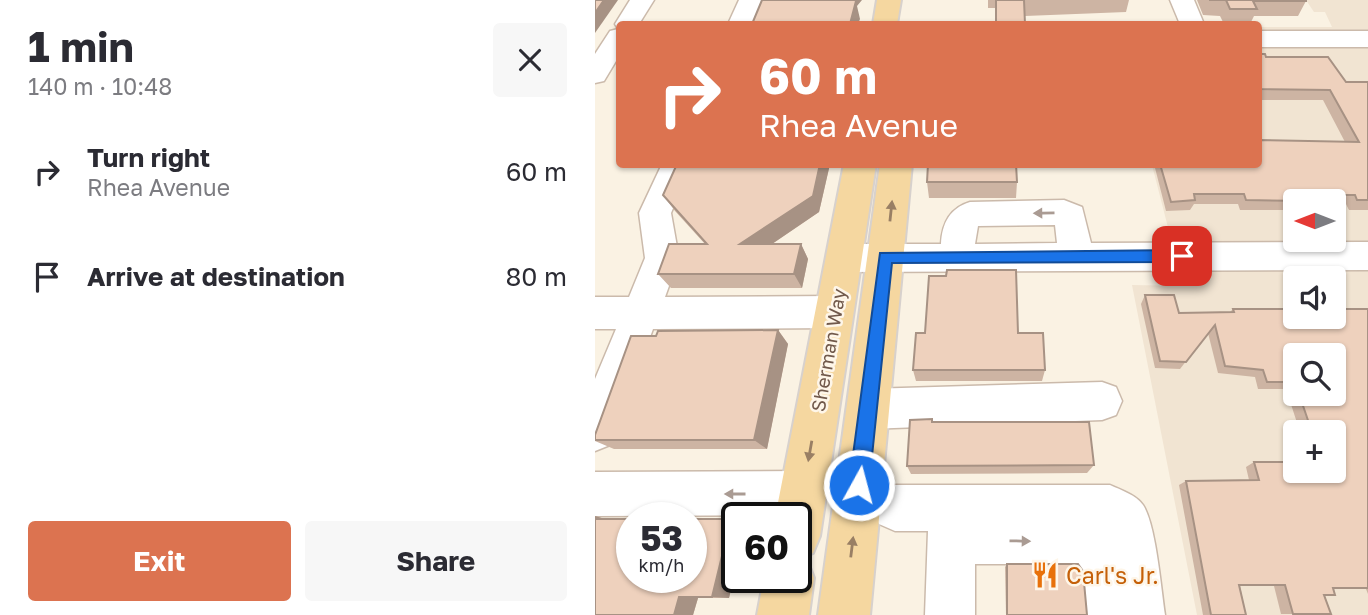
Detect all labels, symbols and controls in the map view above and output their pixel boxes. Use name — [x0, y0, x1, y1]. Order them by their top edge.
text: 1 min — [28, 21, 134, 71]
button: close — [493, 23, 567, 97]
text: 60 m — [759, 46, 877, 105]
icon: right — [644, 49, 735, 140]
text: 140 m · 10:48 — [28, 72, 172, 100]
text: Rhea Avenue — [759, 106, 958, 144]
text: Turn right — [87, 142, 210, 173]
icon: right — [28, 153, 66, 191]
text: 60 m — [506, 156, 567, 187]
text: Rhea Avenue — [87, 173, 230, 201]
north arrow — [1283, 189, 1346, 252]
map controls — [1283, 189, 1346, 483]
one-way arrow — [885, 200, 896, 222]
one-way arrow — [1033, 207, 1055, 219]
pin — [1152, 226, 1212, 286]
icon: arrive — [1163, 237, 1201, 275]
icon: arrive — [28, 258, 66, 296]
text: Arrive at destination — [87, 261, 345, 292]
text: 80 m — [506, 261, 567, 292]
button: sound — [1283, 266, 1346, 329]
street label: Sherman Way — [806, 286, 850, 413]
button: search — [1283, 343, 1346, 406]
button: + — [1283, 420, 1346, 483]
one-way arrow — [804, 440, 815, 462]
position arrow — [822, 448, 896, 522]
one-way arrow — [724, 488, 746, 500]
speed limit sign: 60 — [721, 502, 812, 593]
text: 53 — [640, 517, 683, 559]
button: Exit — [28, 521, 291, 601]
button: Share — [305, 521, 567, 601]
one-way arrow — [1010, 535, 1032, 546]
one-way arrow — [846, 536, 857, 558]
text: km/h — [639, 554, 684, 576]
restaurant icon: Carl's Jr. — [1030, 560, 1060, 590]
place label: Carl's Jr. — [1066, 561, 1159, 589]

